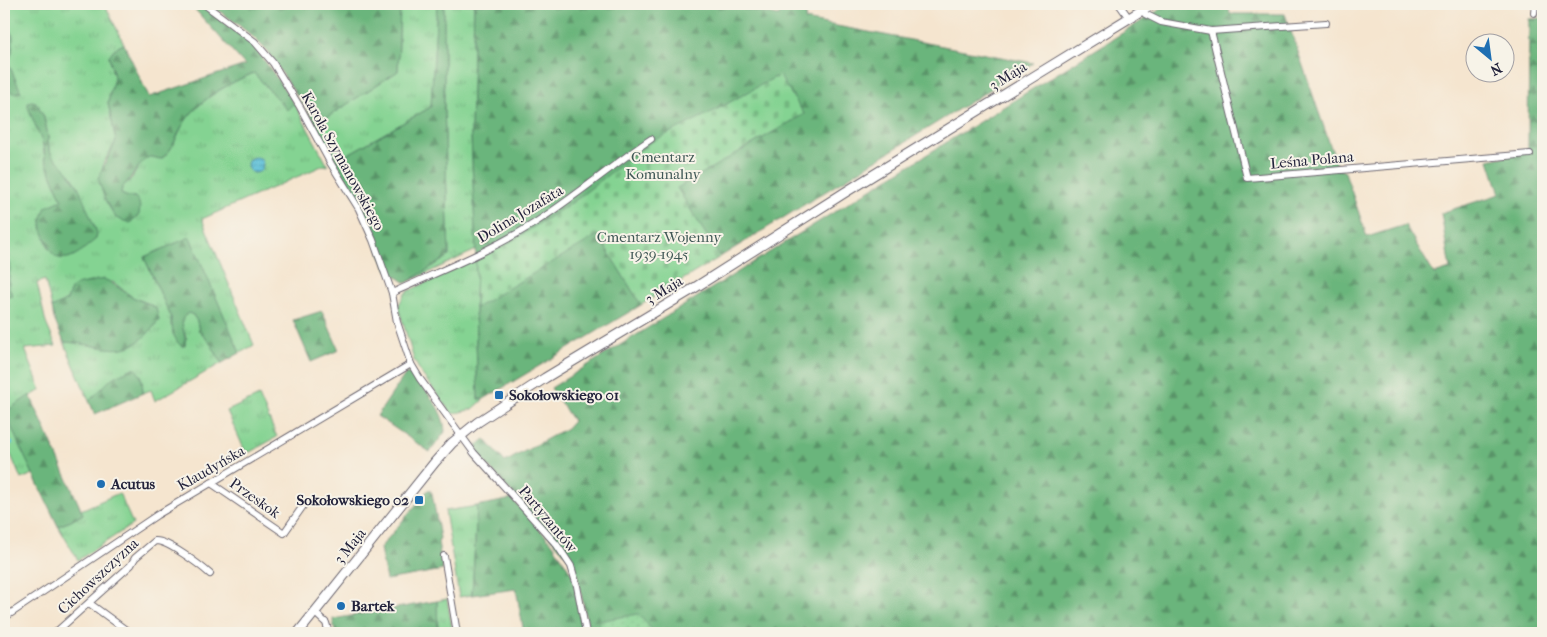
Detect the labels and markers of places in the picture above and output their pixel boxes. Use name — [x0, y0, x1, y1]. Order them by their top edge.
place label: Sokołowskiego 01 — [509, 386, 619, 404]
marker: Sokołowskiego 01 — [493, 389, 505, 401]
place label: Acutus — [110, 475, 156, 493]
marker: Acutus — [95, 478, 107, 490]
place label: Sokołowskiego 02 — [296, 491, 409, 509]
marker: Sokołowskiego 02 — [413, 494, 425, 506]
place label: Bartek — [351, 597, 396, 615]
marker: Bartek — [335, 600, 347, 612]

